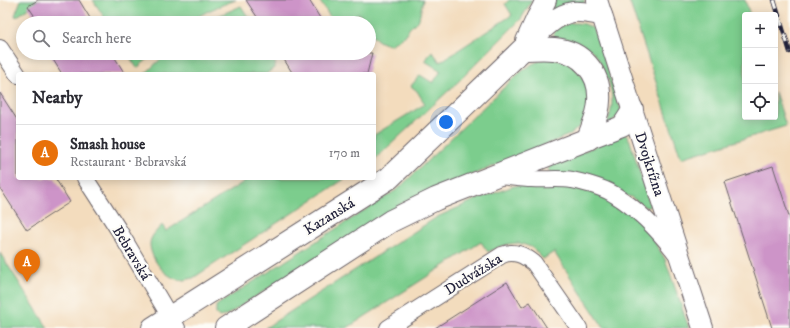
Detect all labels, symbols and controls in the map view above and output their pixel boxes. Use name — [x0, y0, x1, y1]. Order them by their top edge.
map controls — [742, 12, 778, 120]
button: + — [742, 12, 778, 48]
search box — [16, 16, 376, 60]
icon: search — [30, 27, 52, 49]
text: Search here — [62, 29, 131, 48]
button: − — [742, 48, 778, 84]
button: locate — [742, 84, 778, 120]
text: Nearby — [32, 87, 82, 109]
your location — [436, 112, 456, 132]
street label: Dvojkrížna — [630, 130, 669, 199]
text: Smash house — [70, 135, 145, 154]
text: A — [41, 145, 49, 161]
text: 170 m — [329, 145, 360, 161]
text: Restaurant · Bebravská — [70, 154, 186, 170]
street label: Kazanská — [300, 193, 359, 239]
street label: Bebravská — [108, 223, 155, 284]
pin: A — [14, 249, 40, 282]
street label: Dudvážska — [441, 249, 506, 299]

